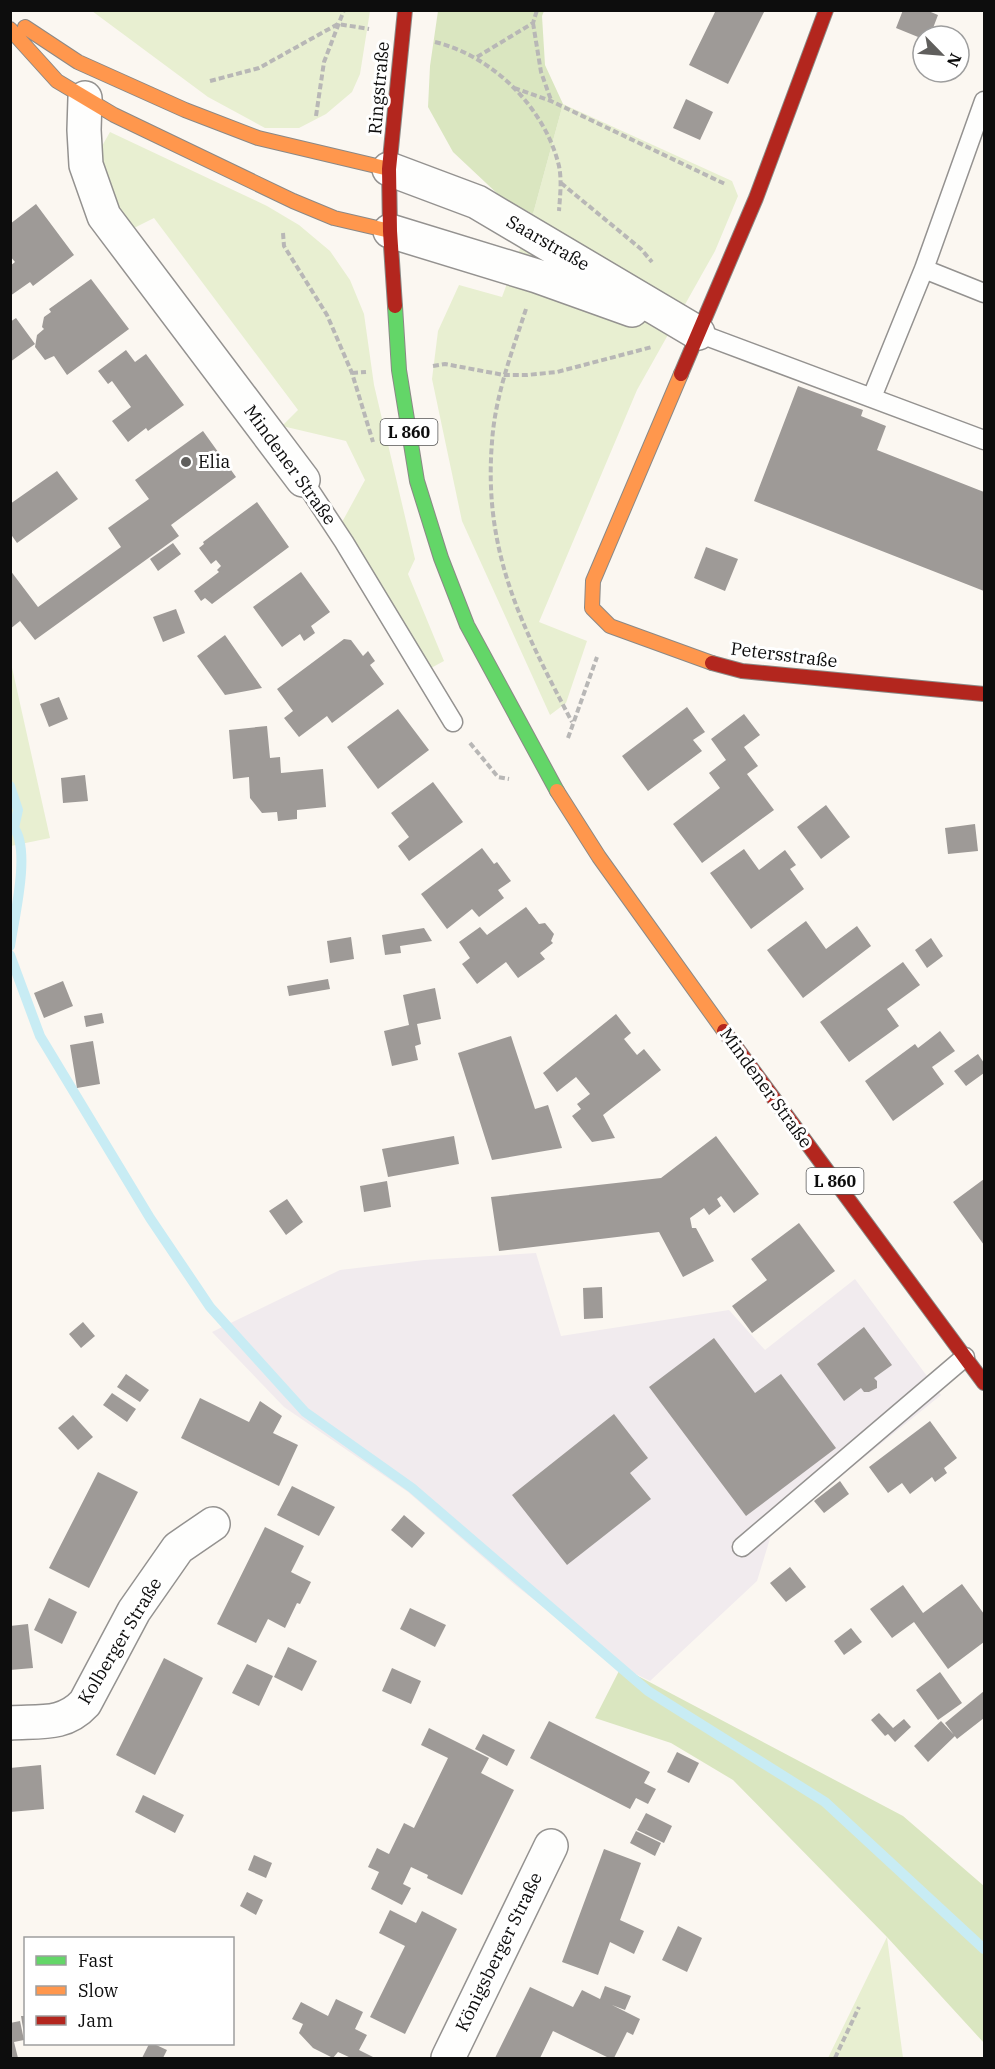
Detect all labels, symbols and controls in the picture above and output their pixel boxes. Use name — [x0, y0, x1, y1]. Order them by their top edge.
north arrow — [911, 24, 971, 84]
street label: Ringstraße — [363, 41, 394, 135]
text: N — [943, 50, 966, 70]
street label: Saarstraße — [503, 210, 594, 276]
street label: Mindener Straße — [239, 400, 342, 529]
road number: L 860 — [380, 419, 438, 445]
place label: Elia — [198, 450, 231, 473]
marker: Elia — [179, 455, 193, 469]
street label: Petersstraße — [729, 637, 839, 672]
street label: Mindener Straße — [715, 1023, 818, 1152]
road number: L 860 — [806, 1168, 864, 1194]
street label: Kolberger Straße — [73, 1573, 166, 1708]
street label: Königsberger Straße — [450, 1868, 547, 2035]
legend — [24, 1937, 234, 2045]
text: Fast — [78, 1949, 113, 1972]
text: Slow — [78, 1979, 118, 2002]
text: Jam — [78, 2009, 113, 2032]

